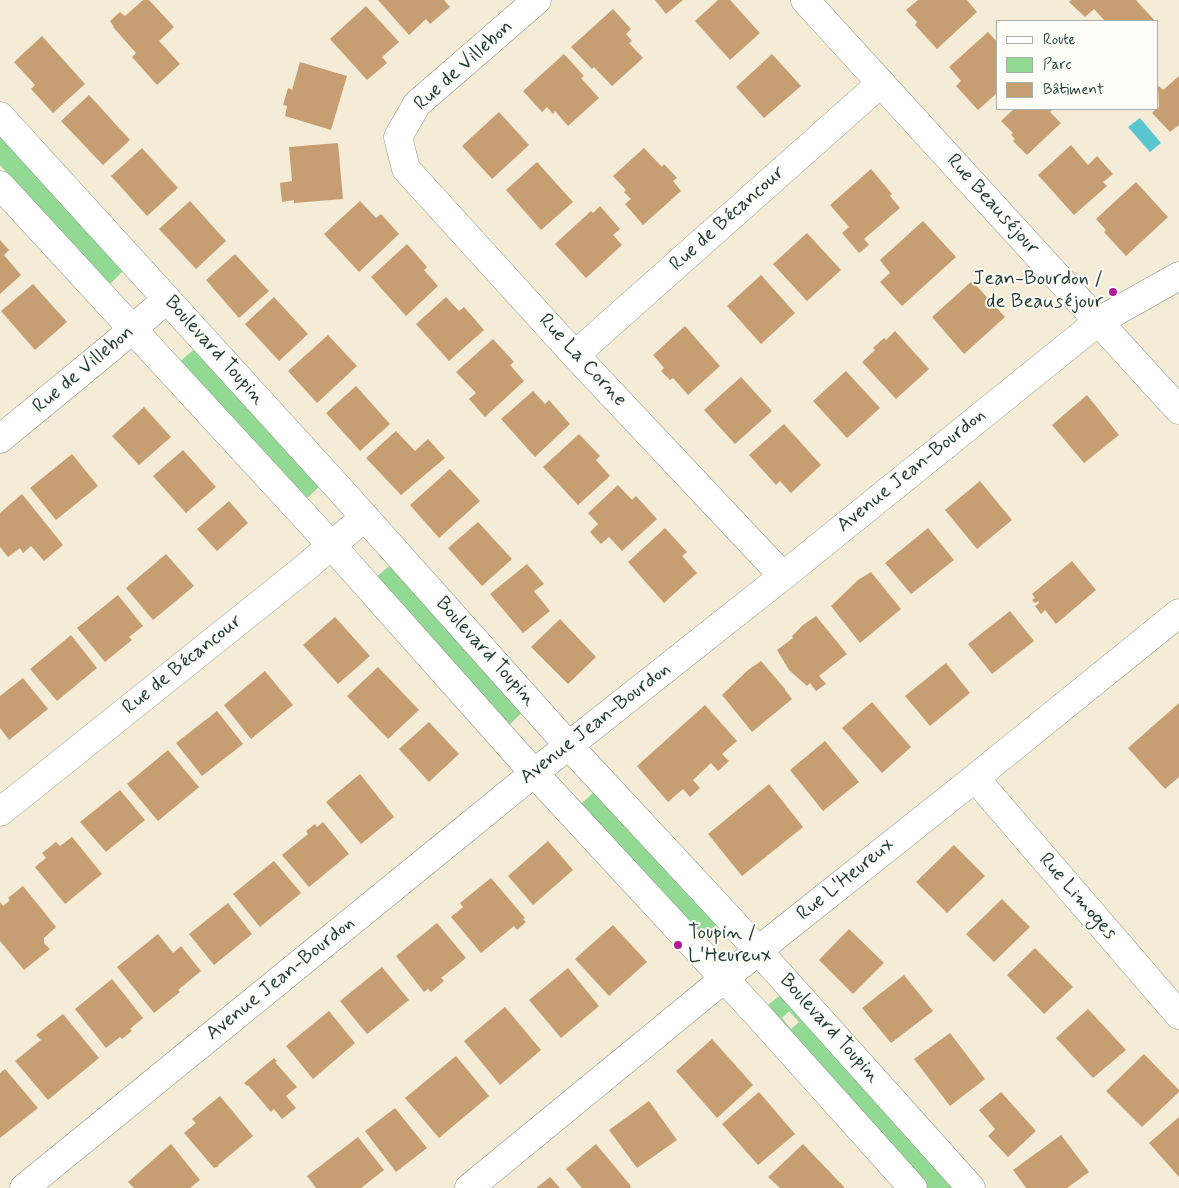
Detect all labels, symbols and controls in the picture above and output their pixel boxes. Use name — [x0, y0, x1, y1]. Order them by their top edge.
street label: Rue de Villebon — [410, 15, 518, 117]
legend — [996, 20, 1159, 110]
text: Route — [1043, 30, 1076, 50]
text: Parc — [1043, 55, 1071, 75]
text: Bâtiment — [1043, 80, 1104, 100]
street label: Rue Beauséjour — [940, 150, 1044, 260]
street label: Rue de Bécancour — [665, 161, 791, 277]
place label: Jean-Bourdon / de Beauséjour — [973, 268, 1103, 315]
marker: Jean-Bourdon / de Beauséjour — [1107, 286, 1119, 298]
street label: Boulevard Toupin — [159, 291, 269, 411]
street label: Rue La Corne — [533, 310, 631, 412]
street label: Rue de Villebon — [29, 321, 139, 419]
street label: Avenue Jean-Bourdon — [833, 404, 991, 538]
street label: Boulevard Toupin — [430, 592, 540, 712]
street label: Rue de Bécancour — [118, 609, 248, 721]
street label: Avenue Jean-Bourdon — [516, 658, 676, 790]
street label: Rue L'Heureux — [792, 833, 900, 927]
street label: Rue Limoges — [1033, 849, 1121, 945]
street label: Avenue Jean-Bourdon — [202, 912, 360, 1046]
place label: Toupin / L'Heureux — [688, 922, 771, 969]
marker: Toupin / L'Heureux — [672, 939, 684, 951]
street label: Boulevard Toupin — [774, 969, 884, 1089]

